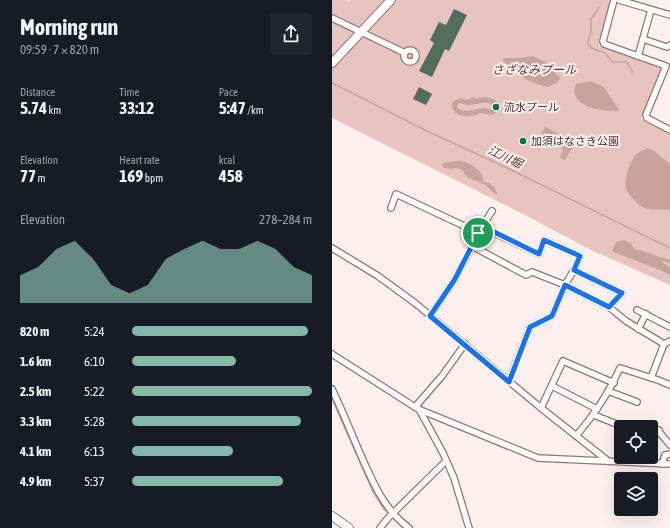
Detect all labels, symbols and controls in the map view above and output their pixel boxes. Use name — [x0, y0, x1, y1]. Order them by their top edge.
button: share — [270, 13, 312, 55]
text: Morning run — [20, 14, 118, 40]
text: 09:59 · 7 × 820 m — [20, 42, 99, 57]
water label: さざなみプール — [492, 63, 577, 77]
text: Distance — [20, 86, 55, 98]
text: Time — [119, 86, 139, 98]
text: Pace — [219, 86, 238, 98]
text: 5.74 — [20, 98, 47, 118]
text: 33:12 — [119, 98, 154, 118]
text: 5:47 — [219, 98, 246, 118]
place label: 流水プール — [504, 101, 559, 113]
marker: 流水プール — [491, 102, 501, 112]
text: km — [47, 104, 61, 116]
text: /km — [246, 104, 264, 116]
place label: 加須はなさき公園 — [531, 135, 619, 147]
marker: 加須はなさき公園 — [518, 136, 528, 146]
water label: 江川堀 — [486, 143, 526, 172]
text: Elevation — [20, 154, 58, 166]
text: Heart rate — [119, 154, 160, 166]
text: kcal — [219, 154, 235, 166]
text: 77 — [20, 166, 36, 186]
text: 169 — [119, 166, 143, 186]
text: 458 — [219, 166, 243, 186]
text: m — [36, 172, 45, 184]
text: bpm — [143, 172, 163, 184]
text: Elevation — [20, 212, 65, 227]
text: 278–284 m — [259, 212, 312, 227]
pin — [461, 216, 495, 250]
icon: arrive — [467, 222, 489, 244]
text: 820 m — [20, 324, 49, 339]
text: 5:24 — [84, 324, 105, 339]
text: 1.6 km — [20, 354, 51, 369]
text: 6:10 — [84, 354, 105, 369]
text: 2.5 km — [20, 384, 51, 399]
text: 5:22 — [84, 384, 105, 399]
text: 3.3 km — [20, 414, 51, 429]
text: 5:28 — [84, 414, 105, 429]
map controls — [614, 420, 658, 516]
button: locate — [614, 420, 658, 464]
text: 4.1 km — [20, 444, 51, 459]
text: 6:13 — [84, 444, 105, 459]
button: layers — [614, 472, 658, 516]
text: 4.9 km — [20, 474, 51, 489]
text: 5:37 — [84, 474, 105, 489]

